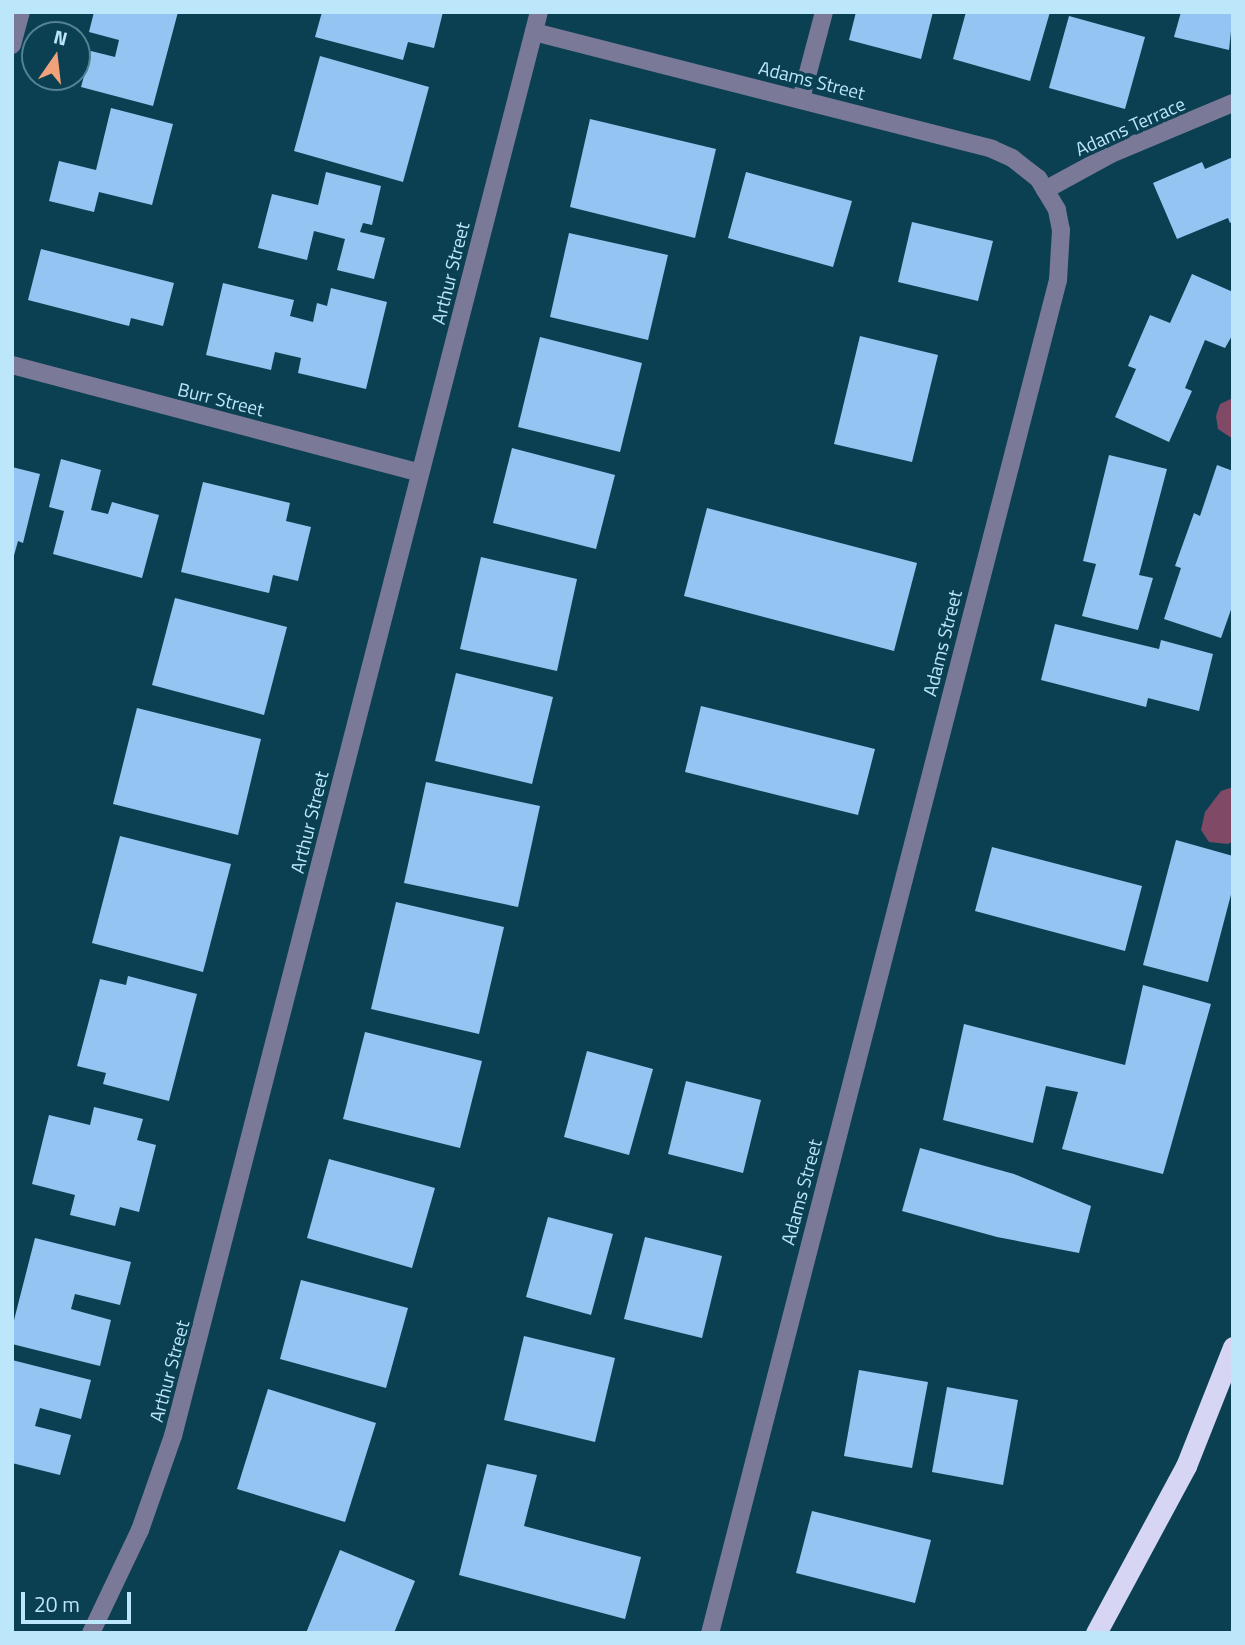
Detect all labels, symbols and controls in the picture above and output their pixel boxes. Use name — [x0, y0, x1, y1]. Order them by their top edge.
north arrow — [21, 21, 91, 91]
text: N — [51, 21, 71, 53]
street label: Adams Street — [757, 56, 867, 104]
street label: Adams Terrace — [1071, 92, 1189, 160]
street label: Arthur Street — [426, 219, 474, 327]
street label: Burr Street — [175, 377, 267, 421]
street label: Adams Street — [918, 588, 966, 698]
street label: Arthur Street — [285, 768, 333, 876]
street label: Adams Street — [776, 1137, 826, 1247]
street label: Arthur Street — [144, 1318, 194, 1424]
scale bar — [24, 1578, 135, 1622]
text: 20 m — [34, 1588, 80, 1620]

